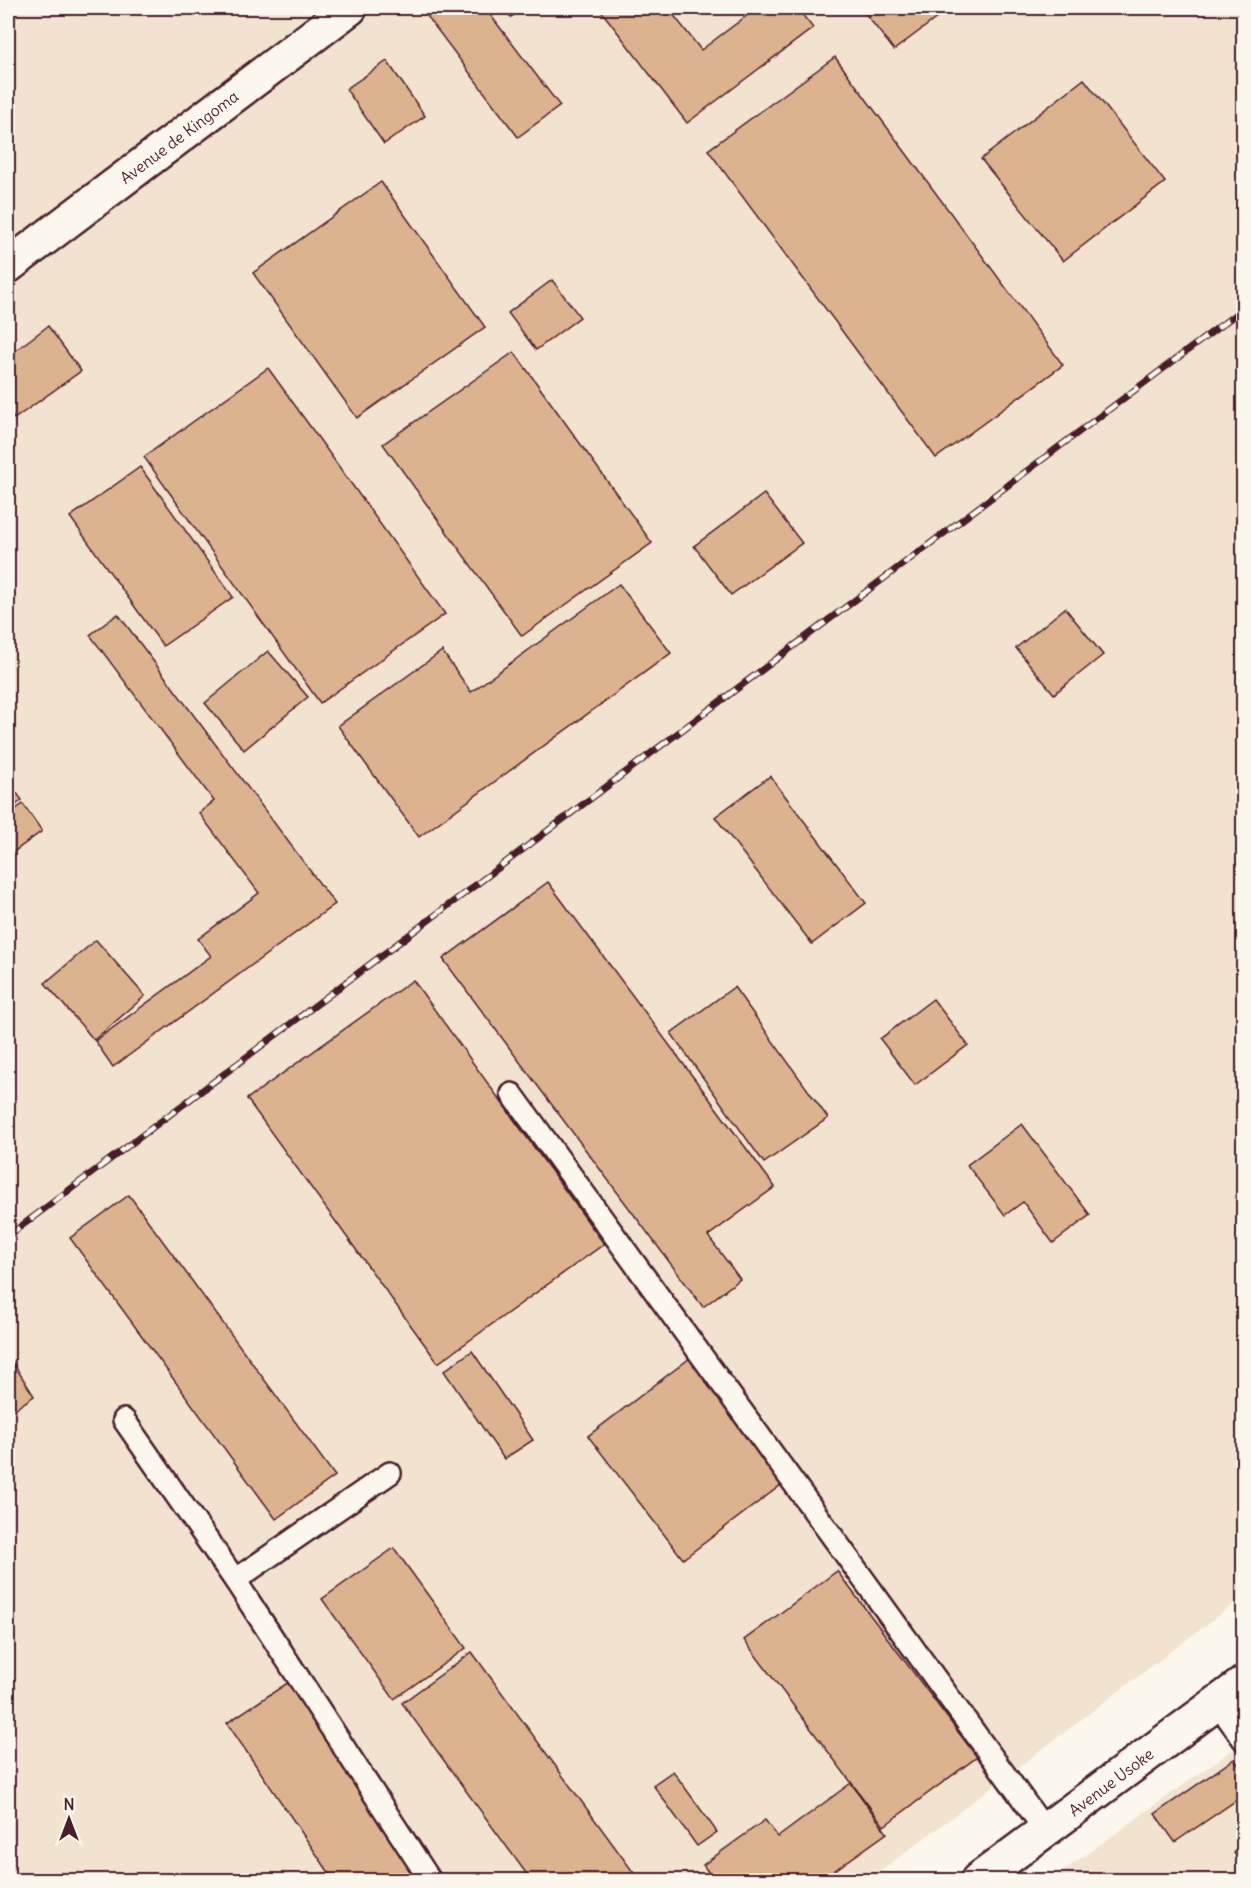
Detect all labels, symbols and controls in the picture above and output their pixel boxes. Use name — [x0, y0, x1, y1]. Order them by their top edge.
street label: Avenue de Kingoma — [116, 86, 242, 188]
street label: Avenue Usoke — [1065, 1744, 1157, 1820]
north arrow — [39, 1789, 99, 1849]
text: N — [63, 1794, 75, 1814]

